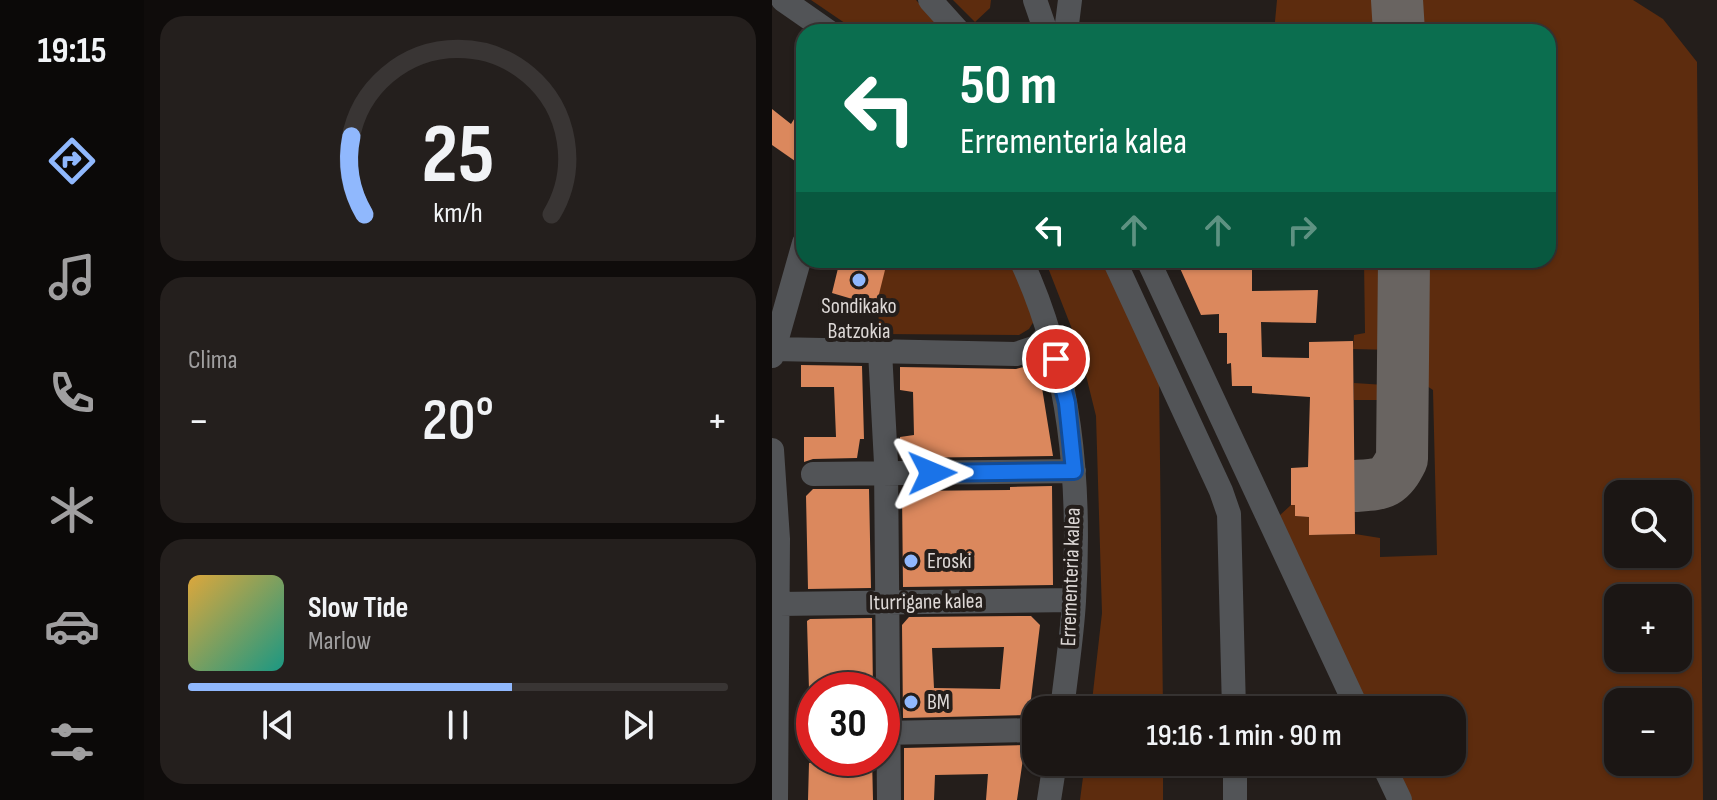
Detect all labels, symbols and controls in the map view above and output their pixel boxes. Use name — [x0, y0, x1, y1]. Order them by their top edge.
text: 19:15 — [37, 30, 107, 73]
text: 50 m — [960, 53, 1057, 120]
icon: left — [828, 56, 932, 160]
text: 25 — [422, 105, 494, 205]
text: Errementeria kalea — [960, 121, 1187, 164]
icon: directions — [44, 133, 100, 189]
text: km/h — [433, 196, 483, 231]
icon: left — [1028, 208, 1072, 252]
icon: ahead — [1112, 208, 1156, 252]
icon: ahead — [1196, 208, 1240, 252]
icon: right — [1280, 208, 1324, 252]
icon: music — [44, 249, 100, 305]
marker: Sondikako Batzokia — [850, 271, 868, 289]
place label: Sondikako Batzokia — [821, 293, 897, 345]
pin — [1022, 325, 1090, 393]
icon: arrive — [1034, 337, 1078, 381]
text: Clima — [188, 345, 238, 376]
icon: phone — [44, 365, 100, 421]
text: 20° — [422, 385, 494, 457]
text: − — [188, 395, 210, 448]
text: + — [706, 395, 728, 448]
position arrow — [890, 431, 974, 515]
map controls — [1604, 480, 1692, 776]
button: search — [1604, 480, 1692, 568]
icon: climate — [44, 482, 100, 538]
street label: Errementeria kalea — [1055, 507, 1087, 647]
place label: Eroski — [927, 548, 972, 575]
marker: Eroski — [902, 552, 920, 570]
button: + — [1604, 584, 1692, 672]
street label: Iturrigane kalea — [869, 588, 983, 616]
text: Slow Tide — [308, 590, 408, 626]
icon: car — [44, 598, 100, 654]
text: Marlow — [308, 626, 371, 657]
speed limit sign: 30 — [796, 672, 900, 776]
button: − — [1604, 688, 1692, 776]
place label: BM — [927, 689, 950, 716]
marker: BM — [902, 693, 920, 711]
icon: previous — [256, 703, 300, 747]
icon: pause — [436, 703, 480, 747]
icon: next — [616, 703, 660, 747]
icon: filters — [44, 714, 100, 770]
text: 19:16 · 1 min · 90 m — [1146, 718, 1342, 754]

